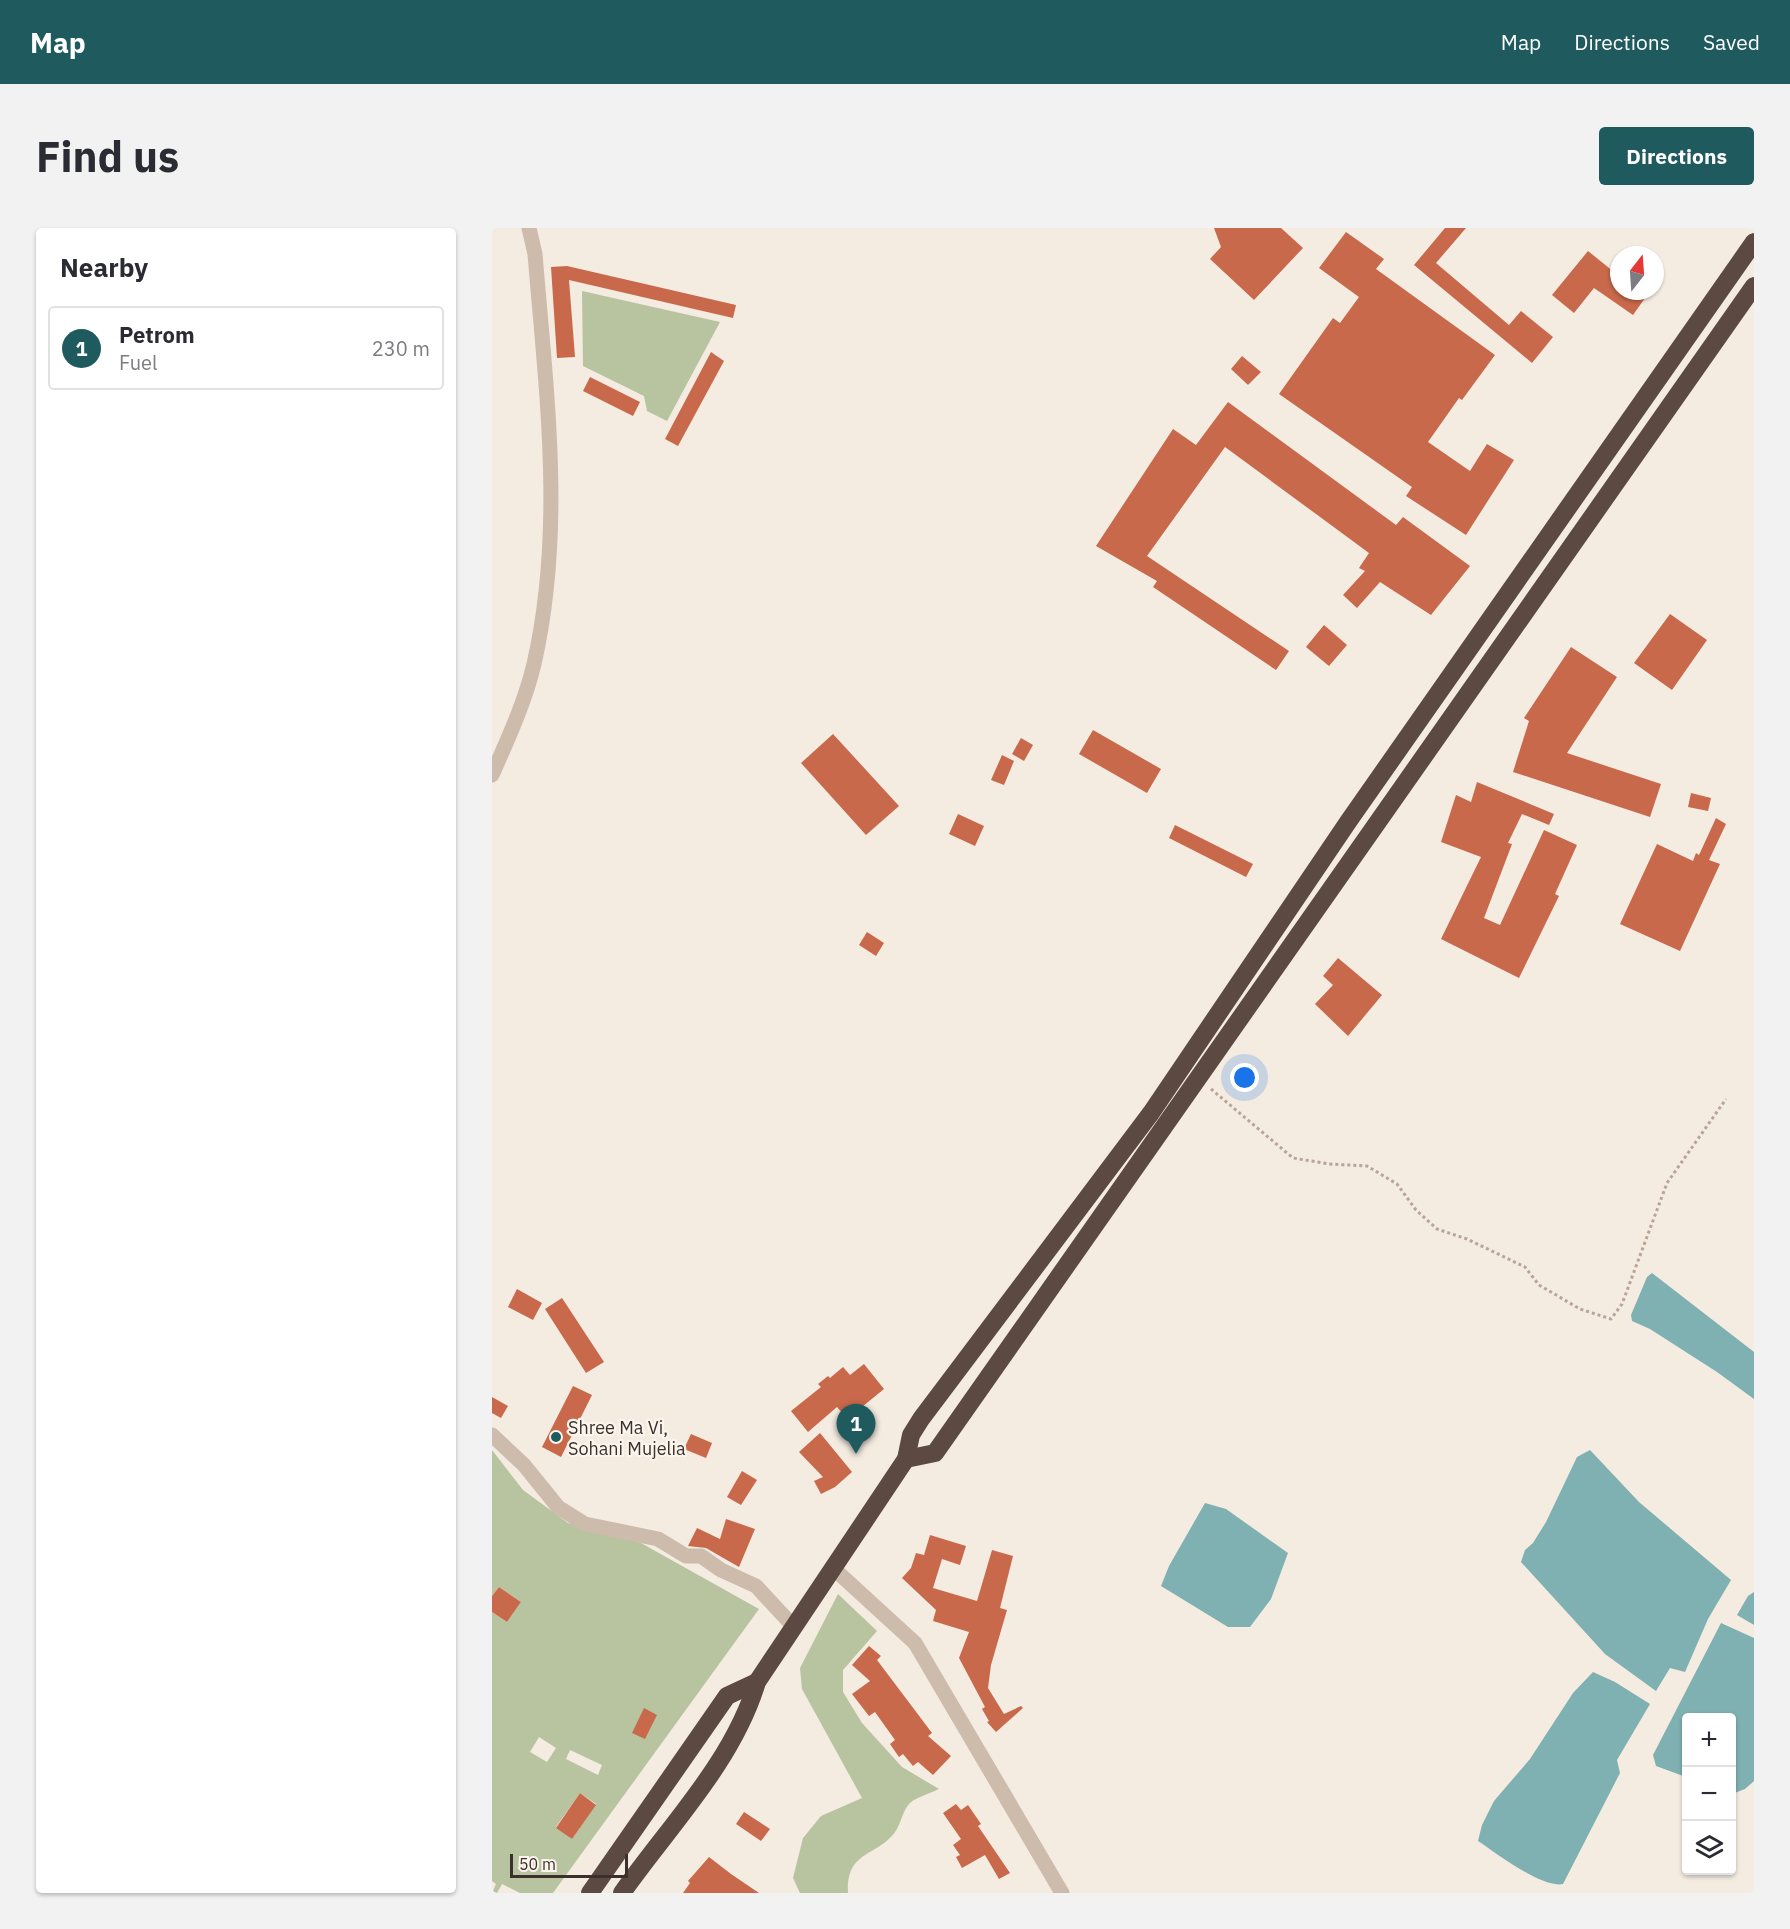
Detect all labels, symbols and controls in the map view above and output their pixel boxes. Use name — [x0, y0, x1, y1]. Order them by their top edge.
text: Map — [30, 24, 86, 61]
text: Map — [1501, 28, 1541, 56]
text: Directions — [1574, 28, 1670, 56]
text: Saved — [1703, 28, 1760, 56]
button: Directions — [1599, 127, 1754, 185]
text: Find us — [36, 129, 179, 184]
north arrow — [1610, 246, 1664, 300]
text: Nearby — [60, 250, 148, 284]
text: Petrom — [119, 320, 195, 349]
text: 1 — [76, 335, 88, 362]
text: 230 m — [372, 335, 430, 362]
text: Fuel — [119, 349, 157, 376]
your location — [1230, 1063, 1259, 1092]
pin: 1 — [836, 1404, 876, 1454]
place label: Shree Ma Vi, Sohani Mujelia — [568, 1416, 686, 1460]
marker: Shree Ma Vi, Sohani Mujelia — [549, 1430, 563, 1444]
map controls — [1682, 1713, 1736, 1875]
button: + — [1682, 1713, 1736, 1767]
button: − — [1682, 1767, 1736, 1821]
button: layers — [1682, 1821, 1736, 1875]
scale bar — [510, 1851, 628, 1878]
text: 50 m — [519, 1854, 556, 1874]

